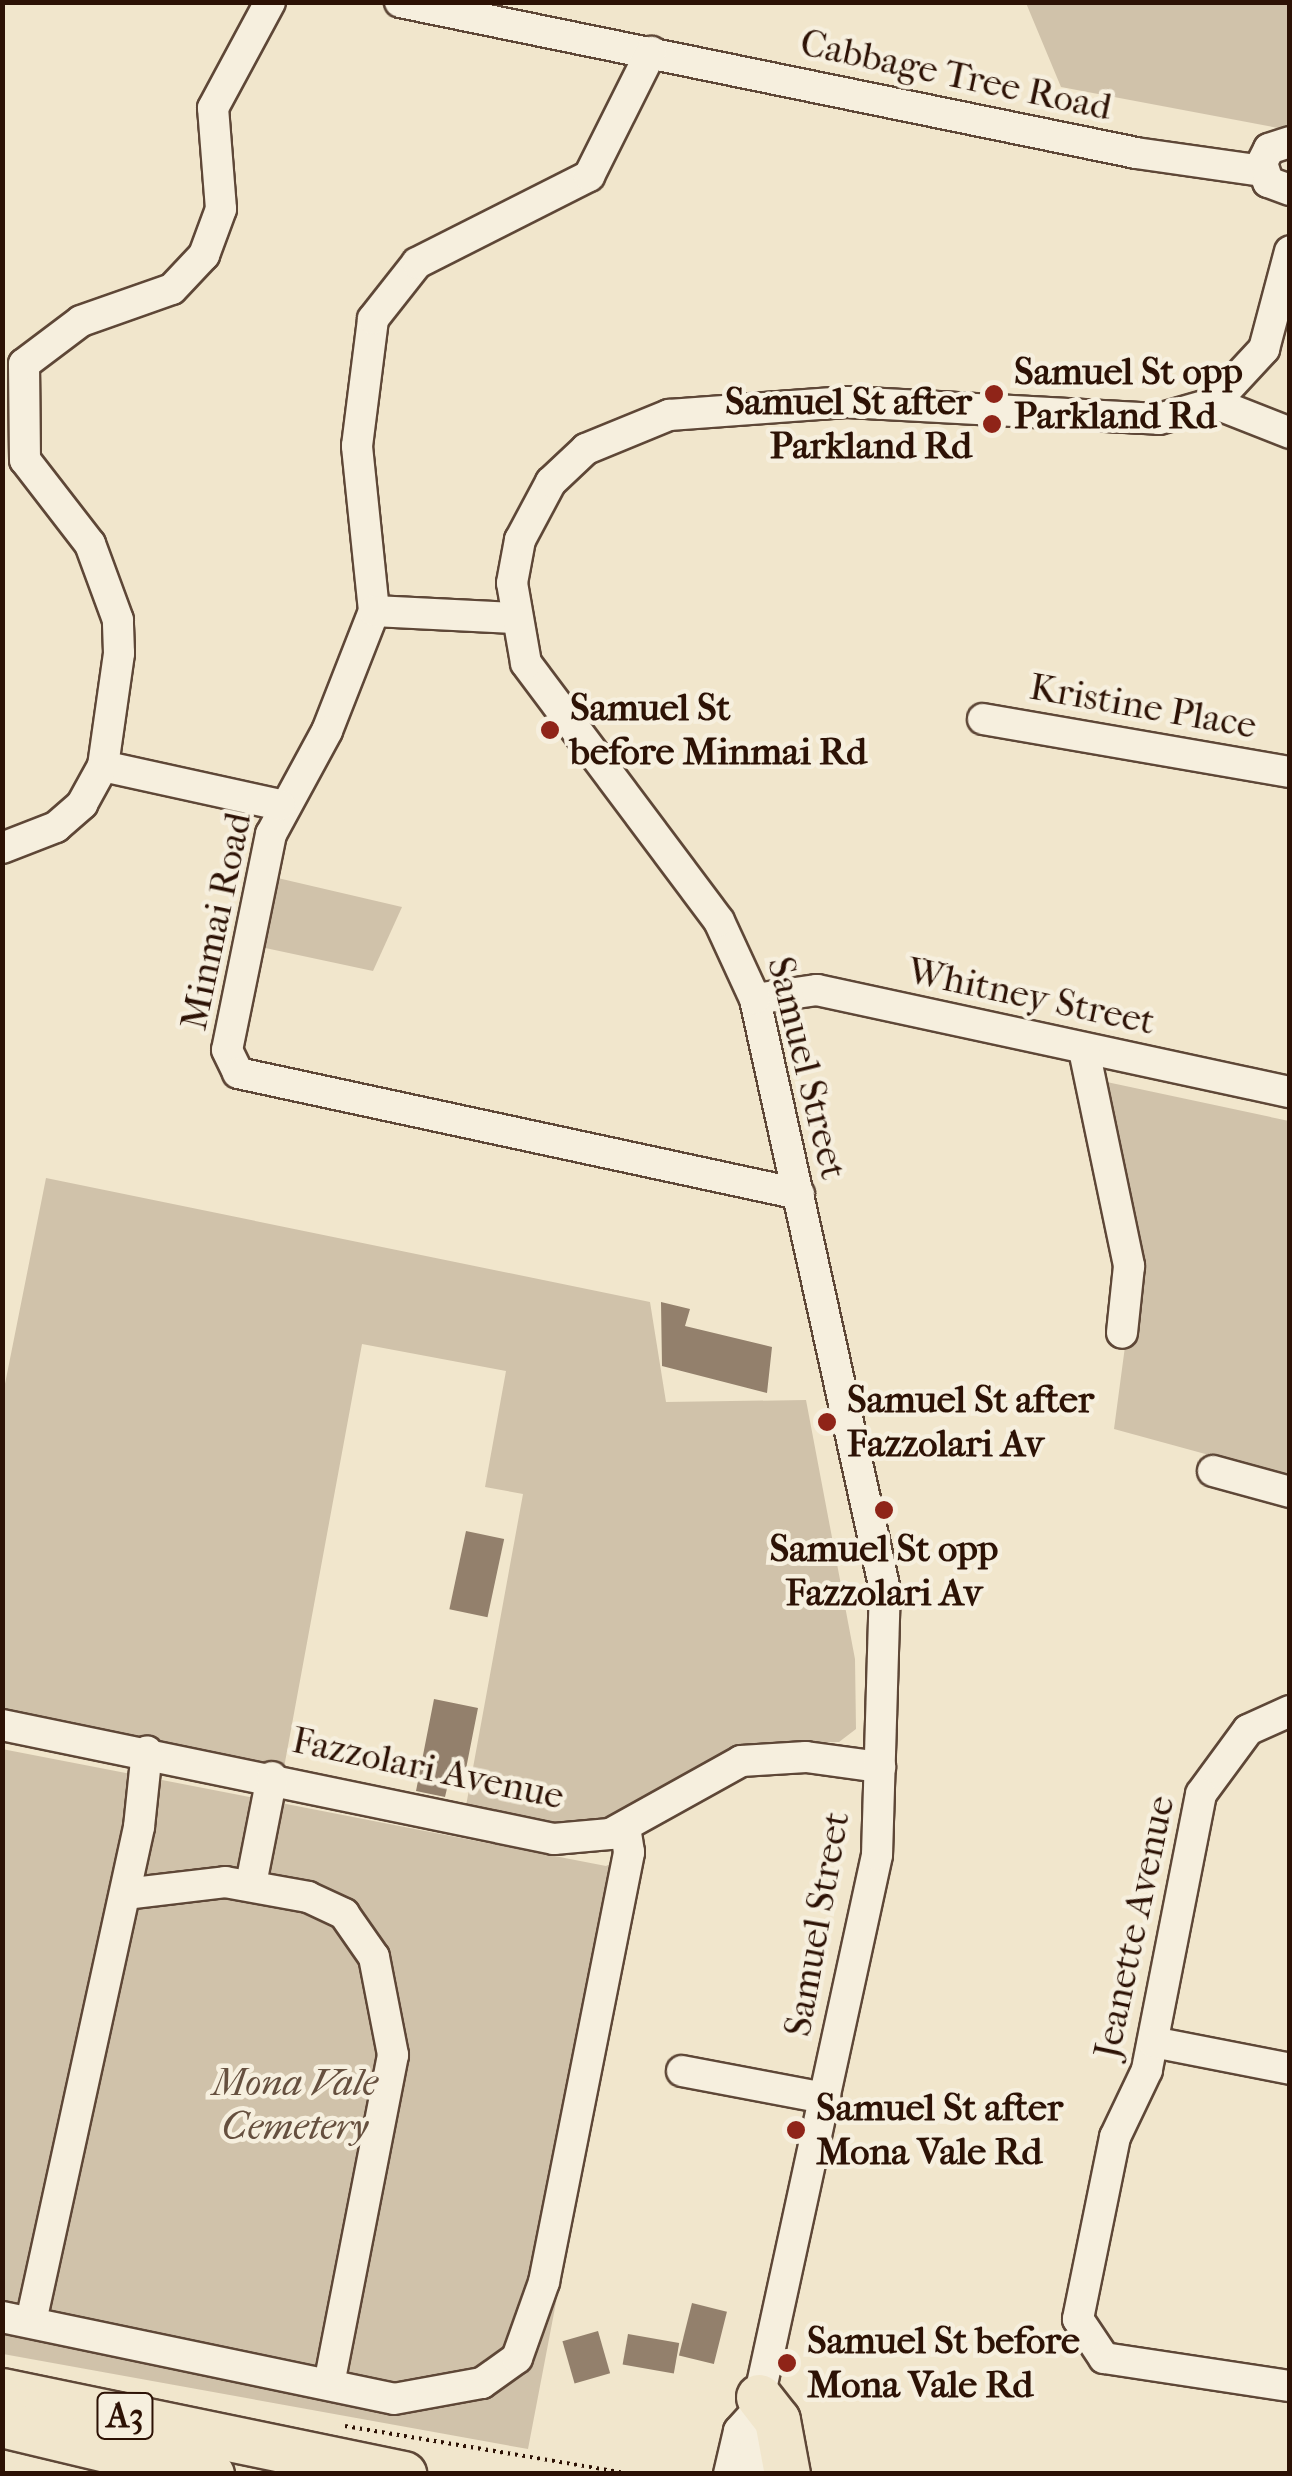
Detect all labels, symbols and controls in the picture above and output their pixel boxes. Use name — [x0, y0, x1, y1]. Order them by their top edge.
street label: Cabbage Tree Road — [796, 20, 1116, 130]
place label: Samuel St opp Parkland Rd — [1014, 349, 1243, 438]
place label: Samuel St after Parkland Rd — [725, 379, 972, 468]
marker: Samuel St opp Parkland Rd — [983, 383, 1005, 405]
marker: Samuel St after Parkland Rd — [981, 413, 1003, 435]
street label: Kristine Place — [1026, 664, 1260, 748]
place label: Samuel St before Minmai Rd — [570, 685, 867, 774]
marker: Samuel St before Minmai Rd — [539, 719, 561, 741]
street label: Minmai Road — [171, 808, 261, 1034]
street label: Whitney Street — [903, 948, 1159, 1044]
street label: Samuel Street — [757, 952, 857, 1184]
place label: Samuel St after Fazzolari Av — [847, 1377, 1094, 1466]
marker: Samuel St after Fazzolari Av — [816, 1411, 838, 1433]
marker: Samuel St opp Fazzolari Av — [873, 1499, 895, 1521]
place label: Samuel St opp Fazzolari Av — [770, 1526, 998, 1616]
street label: Fazzolari Avenue — [288, 1717, 568, 1819]
street label: Jeanette Avenue — [1084, 1792, 1184, 2062]
street label: Samuel Street — [775, 1808, 859, 2040]
park label: Mona Vale Cemetery — [212, 2060, 378, 2150]
place label: Samuel St after Mona Vale Rd — [816, 2085, 1063, 2174]
marker: Samuel St after Mona Vale Rd — [785, 2119, 807, 2141]
place label: Samuel St before Mona Vale Rd — [807, 2318, 1080, 2408]
marker: Samuel St before Mona Vale Rd — [776, 2352, 798, 2374]
road number: A3 — [95, 2386, 155, 2446]

